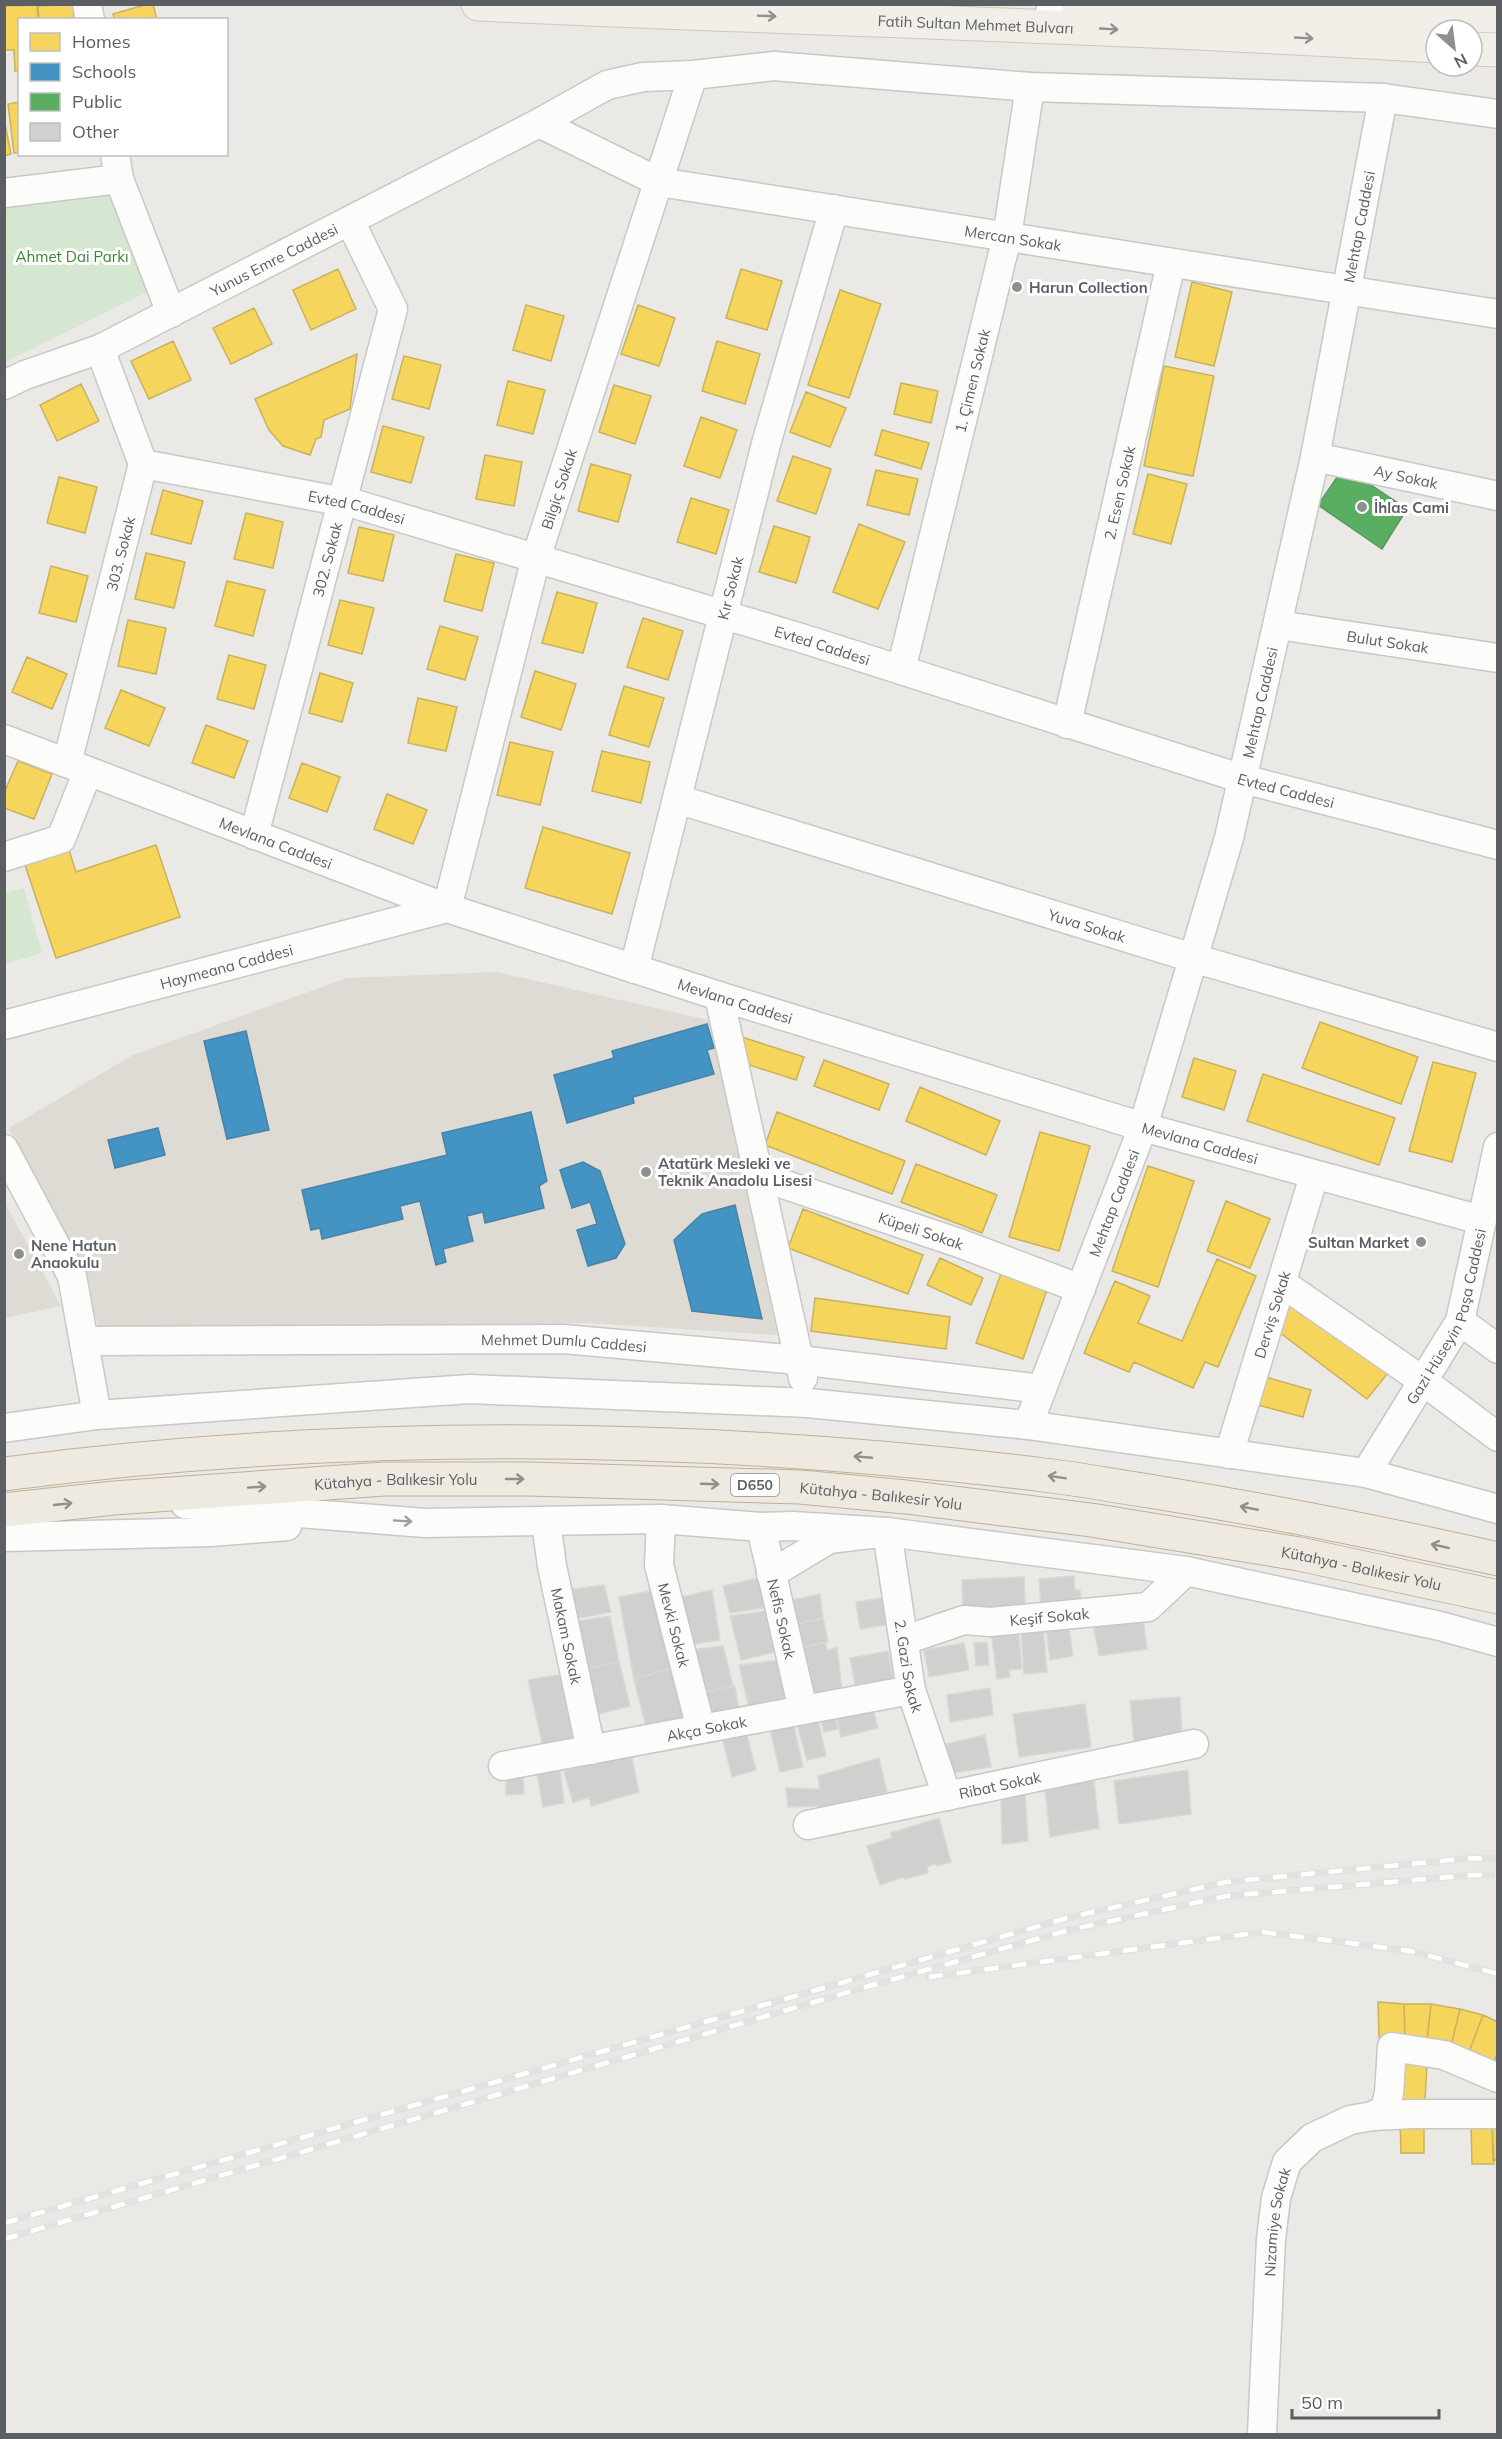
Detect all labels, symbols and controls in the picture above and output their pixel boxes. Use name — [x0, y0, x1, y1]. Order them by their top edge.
one-way arrow — [757, 10, 777, 21]
street label: Fatih Sultan Mehmet Bulvarı — [877, 11, 1074, 37]
legend — [18, 18, 228, 156]
north arrow — [1424, 18, 1484, 78]
one-way arrow — [1099, 24, 1119, 35]
text: Homes — [72, 30, 131, 53]
one-way arrow — [1293, 33, 1313, 44]
text: N — [1451, 50, 1471, 73]
text: Schools — [72, 60, 137, 83]
text: Public — [72, 90, 122, 113]
text: Other — [72, 120, 120, 143]
street label: Mehtap Caddesi — [1339, 169, 1379, 284]
street label: Yunus Emre Caddesi — [206, 219, 341, 301]
street label: Mercan Sokak — [963, 221, 1063, 255]
park label: Ahmet Dai Parkı — [15, 247, 129, 266]
place label: Harun Collection — [1029, 278, 1148, 297]
marker: Harun Collection — [1010, 280, 1024, 294]
street label: 1. Çimen Sokak — [950, 326, 994, 435]
street label: 2. Esen Sokak — [1099, 444, 1139, 542]
street label: Bilgiç Sokak — [536, 446, 581, 532]
street label: Ay Sokak — [1372, 460, 1440, 492]
street label: Evted Caddesi — [307, 486, 407, 528]
place label: İhlas Cami — [1374, 498, 1449, 517]
marker: İhlas Cami — [1355, 500, 1369, 514]
street label: 303. Sokak — [102, 514, 139, 593]
street label: 302. Sokak — [308, 520, 346, 599]
street label: Kır Sokak — [713, 554, 747, 622]
street label: Evted Caddesi — [772, 621, 873, 669]
street label: Bulut Sokak — [1346, 626, 1430, 657]
street label: Mehtap Caddesi — [1238, 645, 1281, 760]
street label: Evted Caddesi — [1235, 768, 1337, 812]
street label: Mevlana Caddesi — [217, 813, 335, 873]
street label: Yuva Sokak — [1045, 904, 1128, 946]
street label: Haymeana Caddesi — [158, 940, 295, 993]
street label: Mevlana Caddesi — [675, 974, 795, 1028]
street label: Mevlana Caddesi — [1140, 1118, 1260, 1168]
street label: Mehtap Caddesi — [1084, 1147, 1143, 1259]
place label: Atatürk Mesleki ve Teknik Anadolu Lisesi — [658, 1154, 812, 1190]
marker: Atatürk Mesleki ve Teknik Anadolu Lisesi — [639, 1165, 653, 1179]
street label: Küpeli Sokak — [876, 1207, 967, 1254]
street label: Gazi Hüseyin Paşa Caddesi — [1401, 1227, 1489, 1408]
place label: Sultan Market — [1308, 1233, 1409, 1252]
marker: Sultan Market — [1414, 1235, 1428, 1249]
place label: Nene Hatun Anaokulu — [31, 1236, 117, 1272]
marker: Nene Hatun Anaokulu — [12, 1247, 26, 1261]
street label: Derviş Sokak — [1249, 1268, 1294, 1360]
street label: Mehmet Dumlu Caddesi — [481, 1329, 647, 1356]
one-way arrow — [853, 1451, 873, 1462]
street label: Kütahya - Balıkesir Yolu — [313, 1470, 477, 1493]
one-way arrow — [1047, 1471, 1067, 1482]
one-way arrow — [504, 1473, 524, 1485]
road number: D650 — [731, 1474, 779, 1496]
one-way arrow — [699, 1478, 719, 1489]
street label: Kütahya - Balıkesir Yolu — [799, 1478, 964, 1513]
one-way arrow — [246, 1481, 266, 1492]
one-way arrow — [52, 1498, 72, 1509]
one-way arrow — [1240, 1502, 1260, 1513]
one-way arrow — [392, 1516, 412, 1527]
one-way arrow — [1431, 1540, 1451, 1551]
street label: Kütahya - Balıkesir Yolu — [1280, 1542, 1443, 1594]
street label: Nefis Sokak — [764, 1577, 800, 1661]
street label: Mevki Sokak — [654, 1581, 694, 1670]
street label: Makam Sokak — [547, 1586, 586, 1686]
street label: Keşif Sokak — [1009, 1603, 1090, 1630]
street label: 2. Gazi Sokak — [891, 1618, 927, 1715]
street label: Akça Sokak — [665, 1711, 748, 1745]
street label: Ribat Sokak — [957, 1767, 1043, 1803]
street label: Nizamiye Sokak — [1260, 2165, 1294, 2277]
scale bar — [1292, 2382, 1439, 2420]
text: 50 m — [1301, 2391, 1343, 2414]

